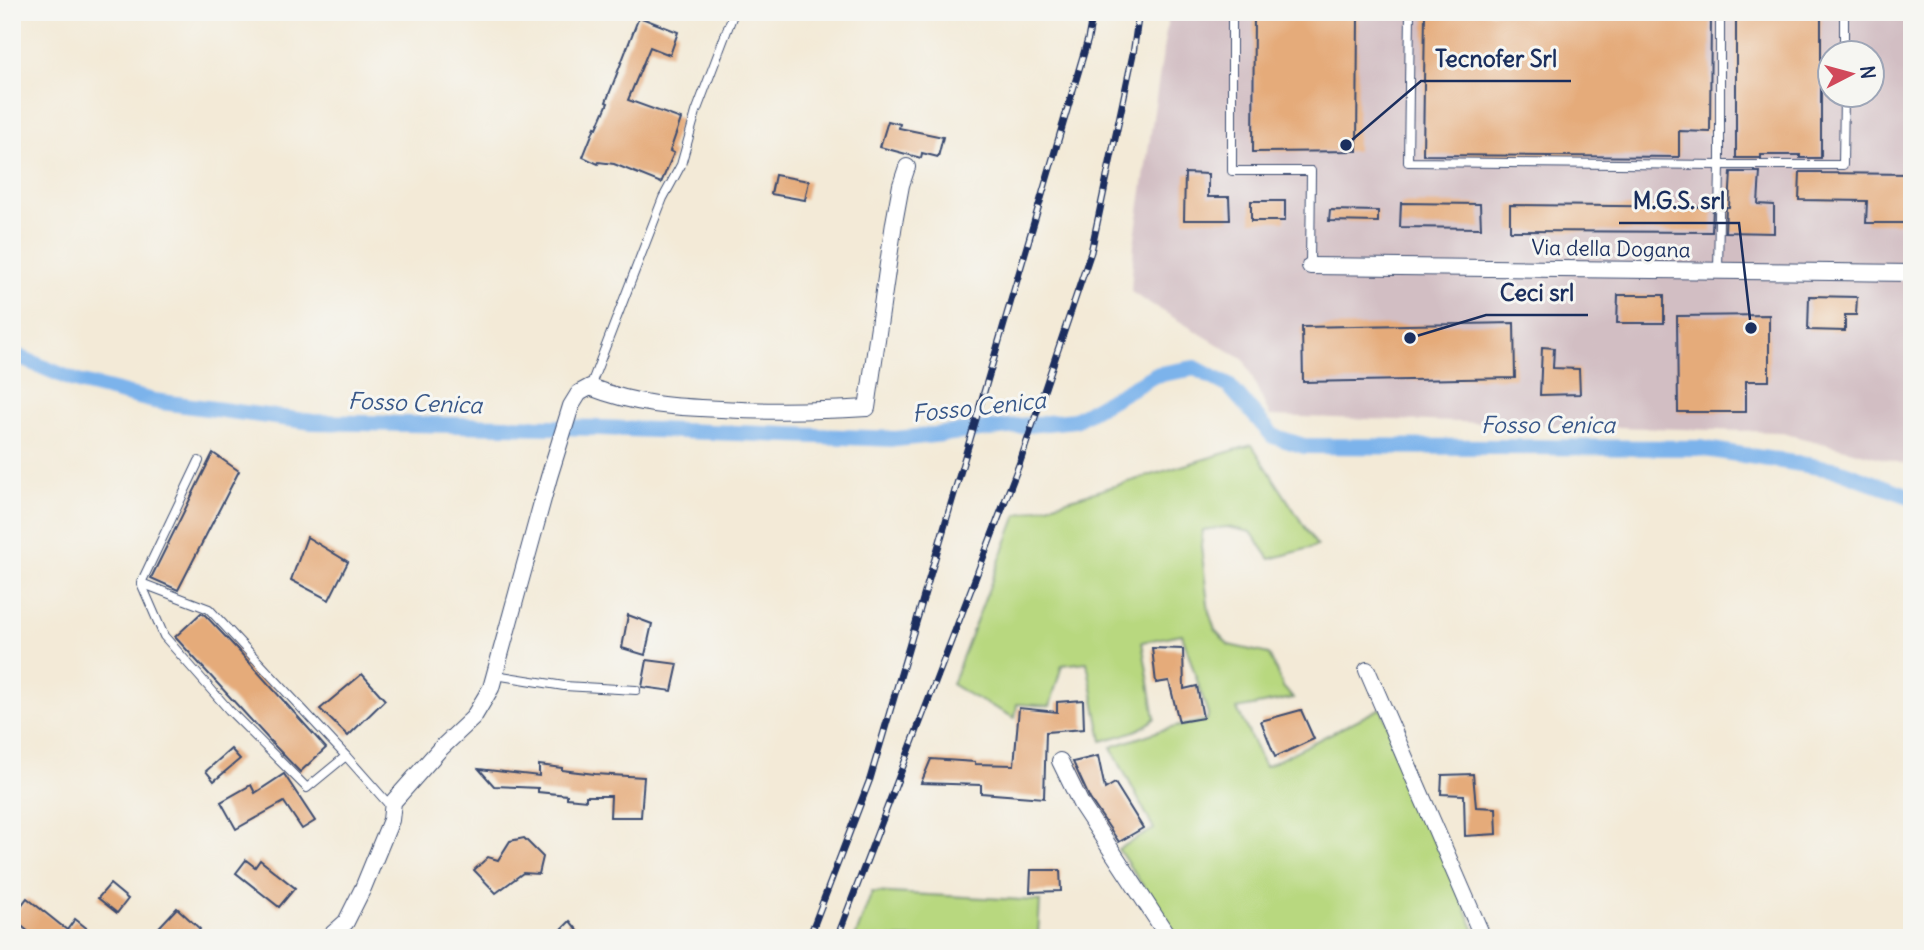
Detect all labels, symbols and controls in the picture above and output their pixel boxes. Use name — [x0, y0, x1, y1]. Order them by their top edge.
callout: Tecnofer Srl — [1421, 37, 1571, 81]
north arrow — [1815, 38, 1885, 108]
text: Tecnofer Srl — [1435, 44, 1557, 73]
text: N — [1855, 64, 1881, 80]
callout: M.G.S. srl — [1619, 179, 1739, 223]
text: M.G.S. srl — [1633, 186, 1725, 215]
street label: Via della Dogana — [1531, 234, 1691, 263]
callout: Ceci srl — [1486, 271, 1588, 315]
text: Ceci srl — [1500, 278, 1574, 307]
water label: Fosso Cenica — [911, 385, 1049, 428]
water label: Fosso Cenica — [347, 386, 485, 419]
water label: Fosso Cenica — [1481, 410, 1617, 439]

